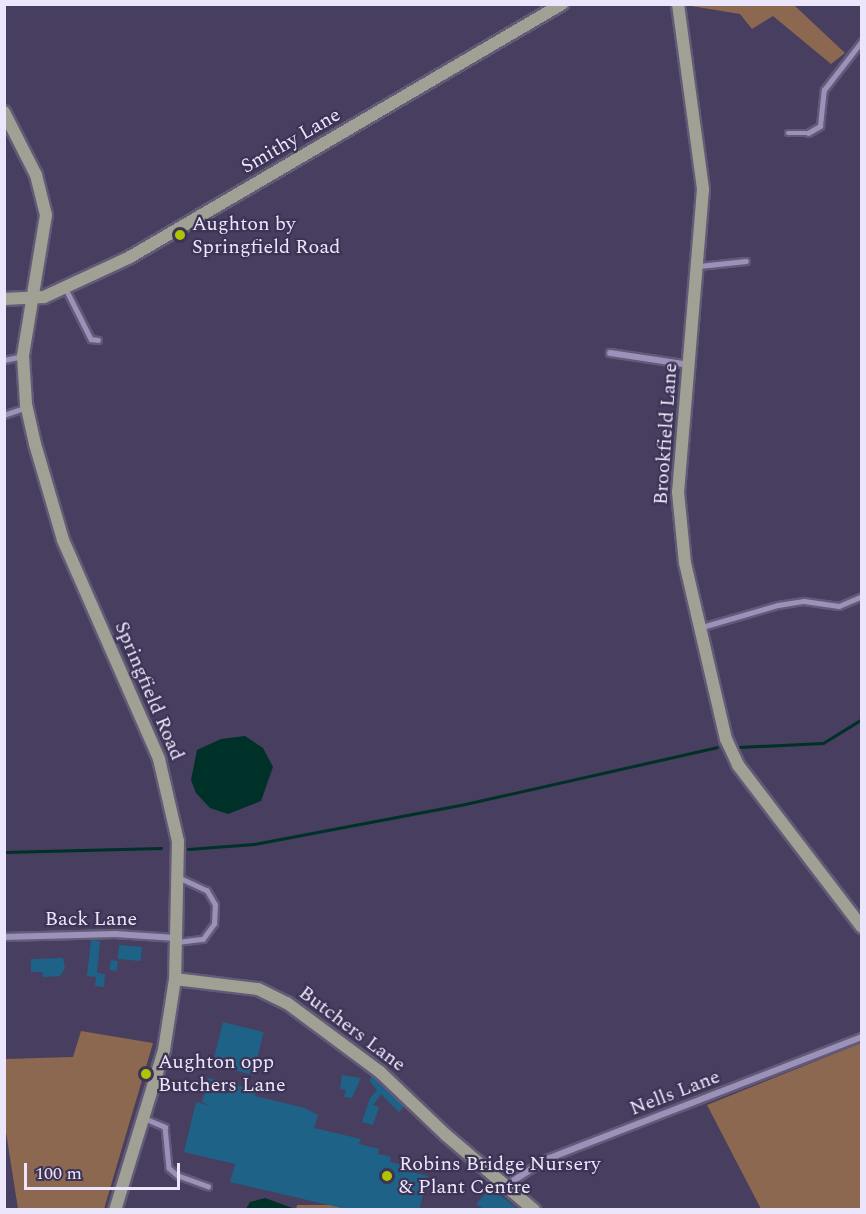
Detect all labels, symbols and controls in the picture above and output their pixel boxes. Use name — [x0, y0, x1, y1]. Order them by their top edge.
street label: Smithy Lane — [237, 103, 345, 179]
place label: Aughton by Springfield Road — [192, 212, 340, 259]
marker: Aughton by Springfield Road — [173, 228, 187, 242]
street label: Brookfield Lane — [649, 362, 683, 506]
street label: Springfield Road — [109, 618, 189, 764]
street label: Back Lane — [45, 907, 137, 931]
street label: Butchers Lane — [294, 981, 410, 1077]
place label: Aughton opp Butchers Lane — [158, 1050, 286, 1097]
street label: Nells Lane — [626, 1065, 724, 1121]
marker: Aughton opp Butchers Lane — [139, 1067, 153, 1081]
scale bar — [27, 1151, 183, 1189]
place label: Robins Bridge Nursery & Plant Centre — [399, 1152, 601, 1199]
text: 100 m — [35, 1160, 82, 1187]
marker: Robins Bridge Nursery & Plant Centre — [380, 1169, 394, 1183]

